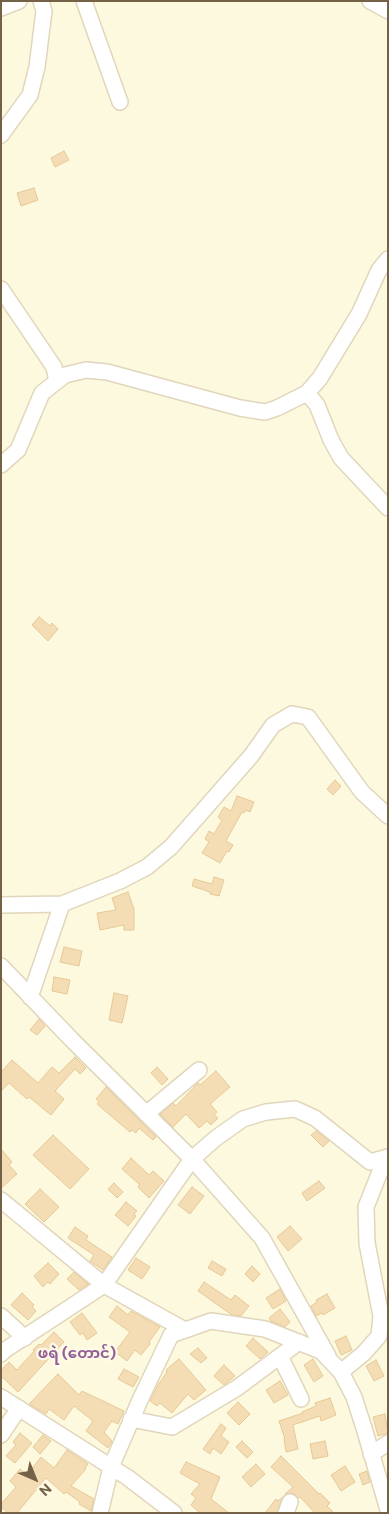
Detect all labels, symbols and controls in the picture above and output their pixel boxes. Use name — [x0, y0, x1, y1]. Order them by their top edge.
district label: ဖရဲ (တောင်) — [38, 1344, 116, 1362]
north arrow — [10, 1454, 60, 1504]
text: N — [36, 1480, 55, 1500]

